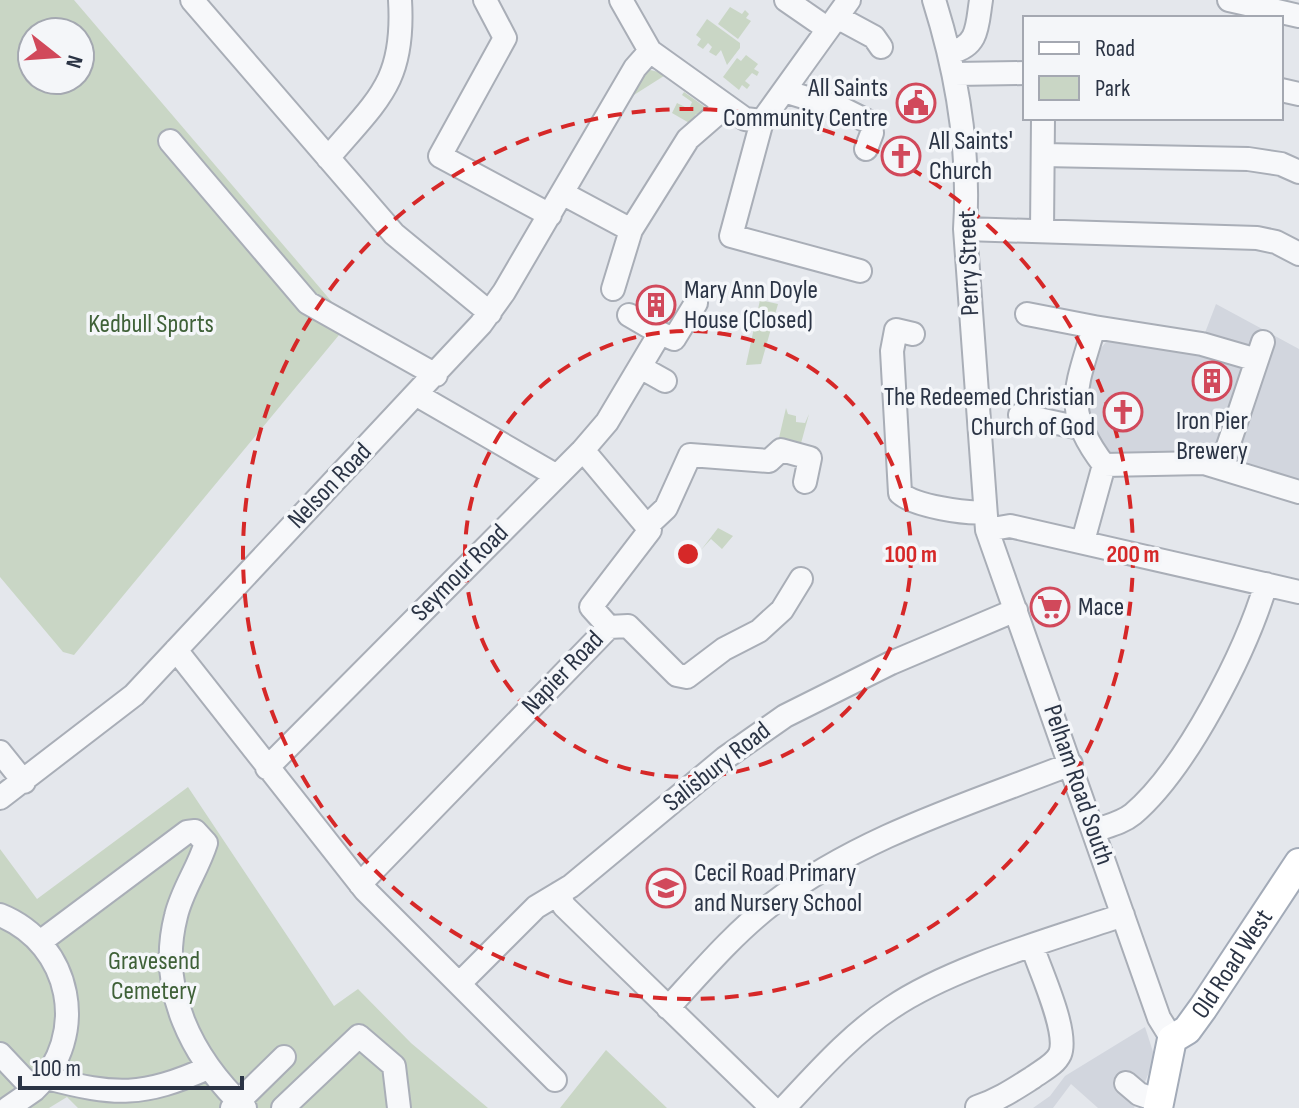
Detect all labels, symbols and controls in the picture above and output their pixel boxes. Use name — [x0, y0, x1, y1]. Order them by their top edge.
north arrow — [16, 16, 96, 96]
legend — [1023, 16, 1283, 120]
text: Road — [1095, 34, 1135, 63]
text: N — [59, 52, 88, 71]
place label: All Saints Community Centre — [723, 73, 888, 134]
text: Park — [1095, 74, 1130, 103]
public building icon: All Saints Community Centre — [895, 82, 937, 124]
place label: All Saints' Church — [928, 126, 1013, 187]
church icon: All Saints' Church — [880, 135, 922, 177]
street label: Perry Street — [952, 210, 986, 316]
place label: Mary Ann Doyle House (Closed) — [684, 275, 818, 336]
building icon: Mary Ann Doyle House (Closed) — [635, 284, 677, 326]
park label: Kedbull Sports — [88, 309, 214, 340]
building icon: Iron Pier Brewery — [1191, 360, 1233, 402]
place label: The Redeemed Christian Church of God — [884, 382, 1095, 443]
church icon: The Redeemed Christian Church of God — [1102, 391, 1144, 433]
place label: Iron Pier Brewery — [1176, 406, 1249, 467]
street label: Nelson Road — [282, 437, 378, 535]
street label: Seymour Road — [405, 518, 515, 628]
centre of rings — [674, 540, 702, 568]
text: 100 m — [885, 540, 937, 569]
text: 200 m — [1106, 540, 1160, 569]
supermarket icon: Mace — [1029, 586, 1071, 628]
place label: Mace — [1078, 592, 1124, 623]
street label: Napier Road — [516, 625, 610, 721]
street label: Pelham Road South — [1036, 701, 1120, 869]
street label: Salisbury Road — [657, 716, 777, 818]
place label: Cecil Road Primary and Nursery School — [694, 858, 862, 919]
school or university icon: Cecil Road Primary and Nursery School — [645, 867, 687, 909]
street label: Old Road West — [1185, 903, 1279, 1025]
park label: Gravesend Cemetery — [108, 946, 200, 1007]
scale bar — [20, 1040, 242, 1090]
text: 100 m — [32, 1054, 81, 1083]

